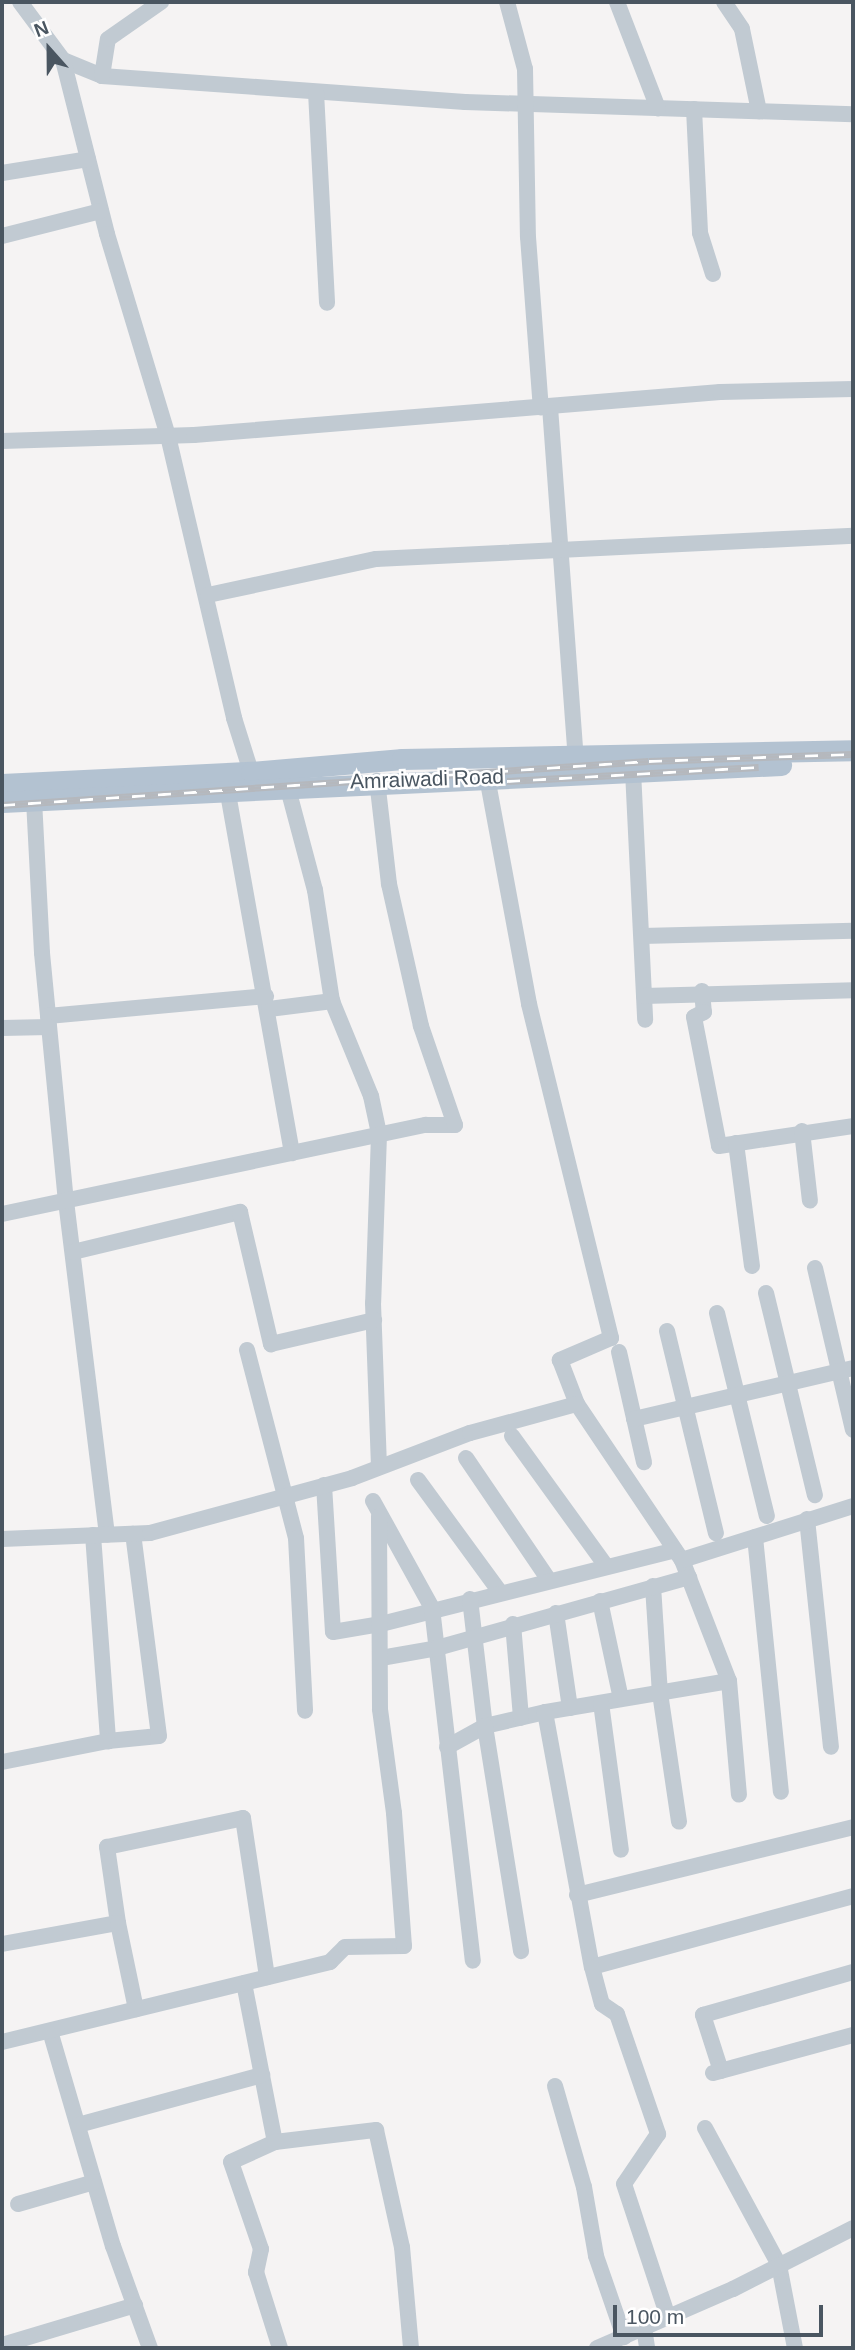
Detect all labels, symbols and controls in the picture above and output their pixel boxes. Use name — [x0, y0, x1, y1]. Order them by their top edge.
north arrow — [14, 14, 84, 84]
text: N — [31, 17, 51, 41]
street label: Amraiwadi Road — [350, 764, 504, 794]
scale bar — [617, 2290, 827, 2334]
text: 100 m — [626, 2305, 684, 2328]

